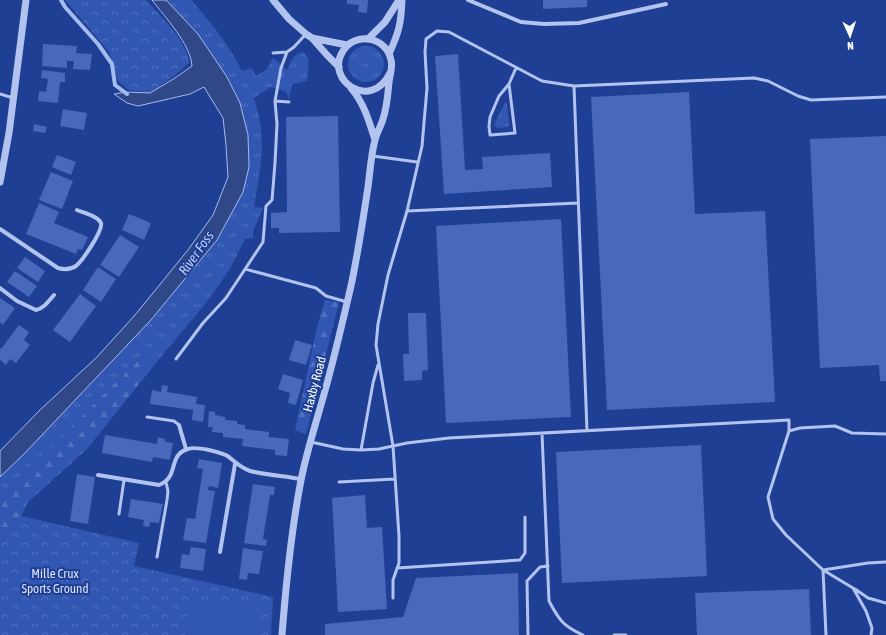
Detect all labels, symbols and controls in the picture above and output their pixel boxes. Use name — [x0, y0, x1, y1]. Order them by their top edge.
north arrow — [830, 16, 870, 56]
text: N — [847, 40, 854, 52]
water label: River Foss — [175, 228, 217, 278]
street label: Haxby Road — [300, 355, 329, 414]
park label: Mille Crux Sports Ground — [21, 566, 89, 596]

